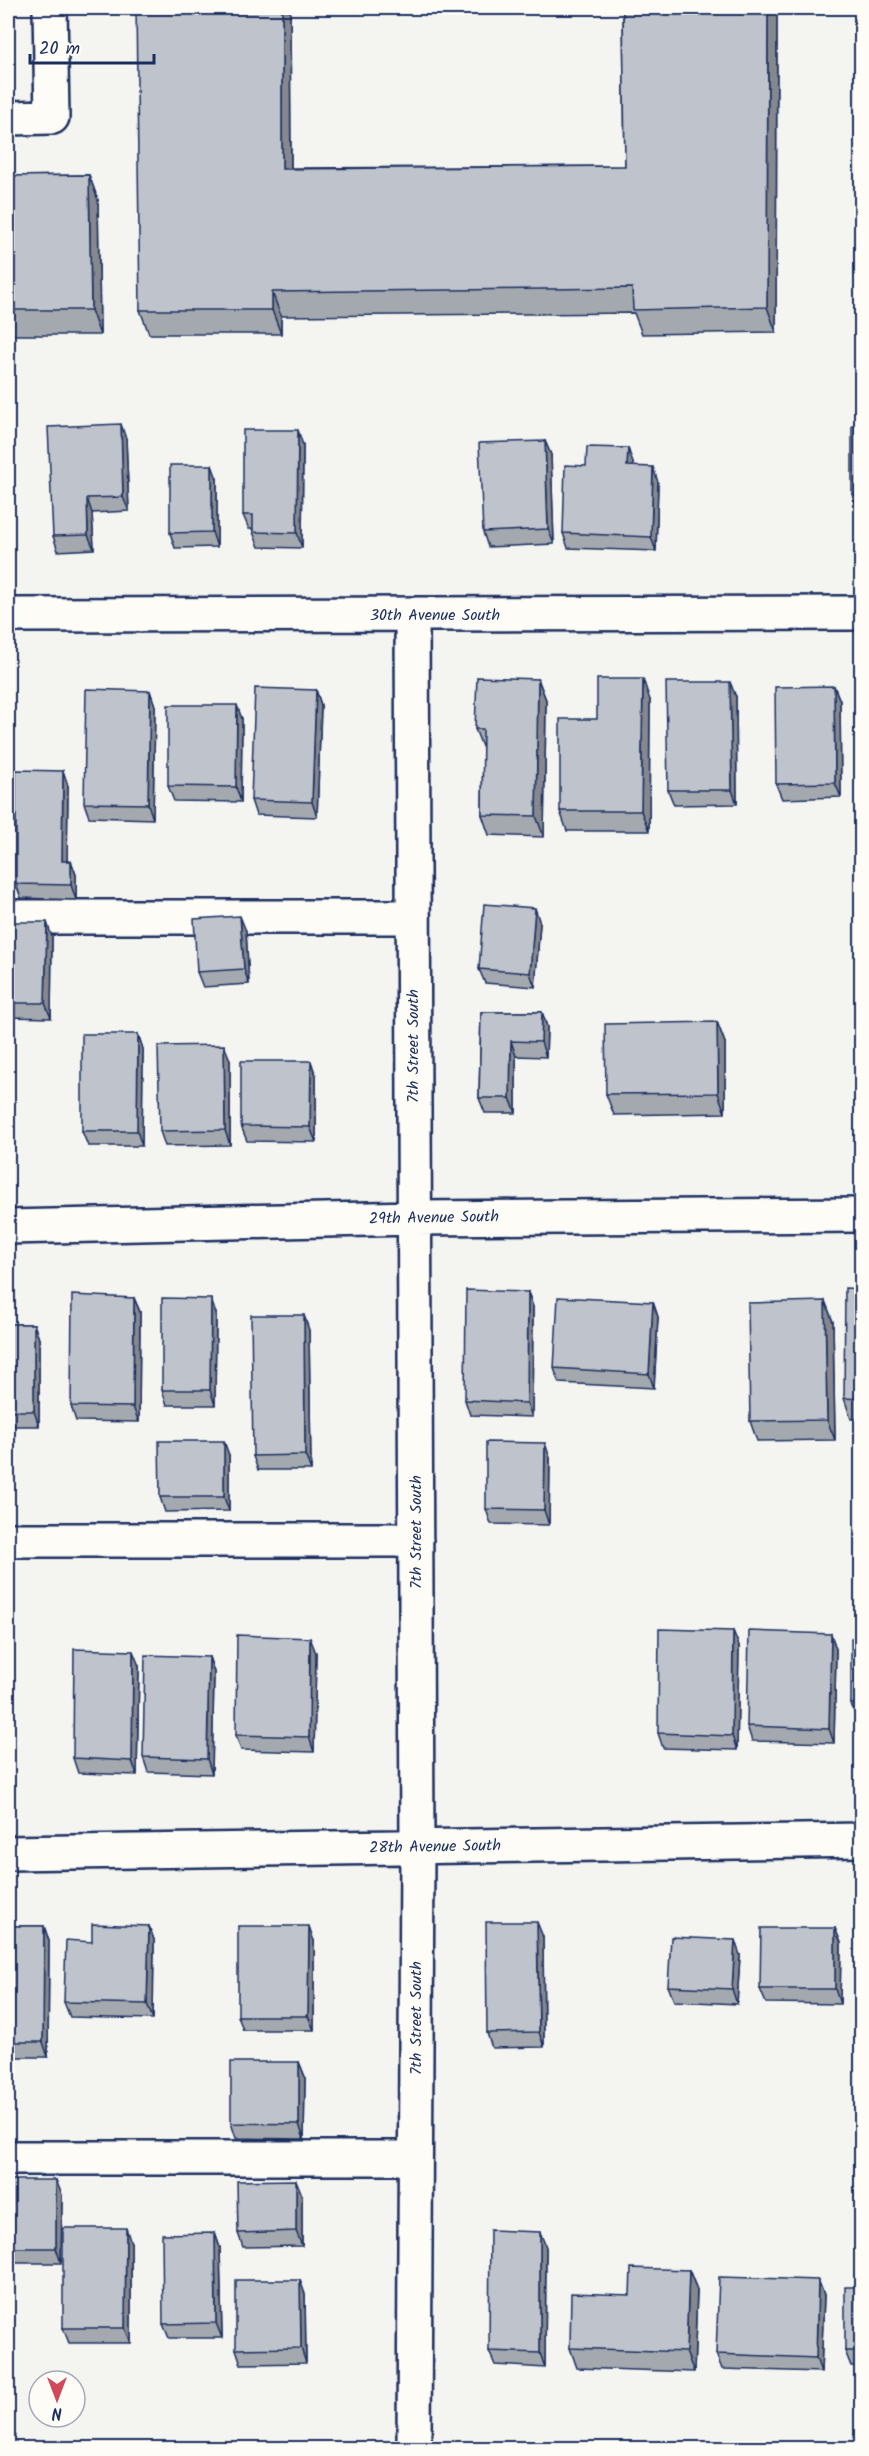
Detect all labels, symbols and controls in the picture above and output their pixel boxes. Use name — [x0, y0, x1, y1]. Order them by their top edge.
scale bar — [30, 27, 154, 65]
text: 20 m — [39, 35, 80, 64]
street label: 30th Avenue South — [370, 603, 500, 628]
street label: 7th Street South — [401, 989, 426, 1103]
street label: 29th Avenue South — [369, 1204, 499, 1232]
street label: 7th Street South — [404, 1475, 429, 1589]
street label: 28th Avenue South — [369, 1833, 501, 1861]
street label: 7th Street South — [404, 1961, 429, 2075]
north arrow — [27, 2369, 87, 2429]
text: N — [52, 2400, 62, 2425]

